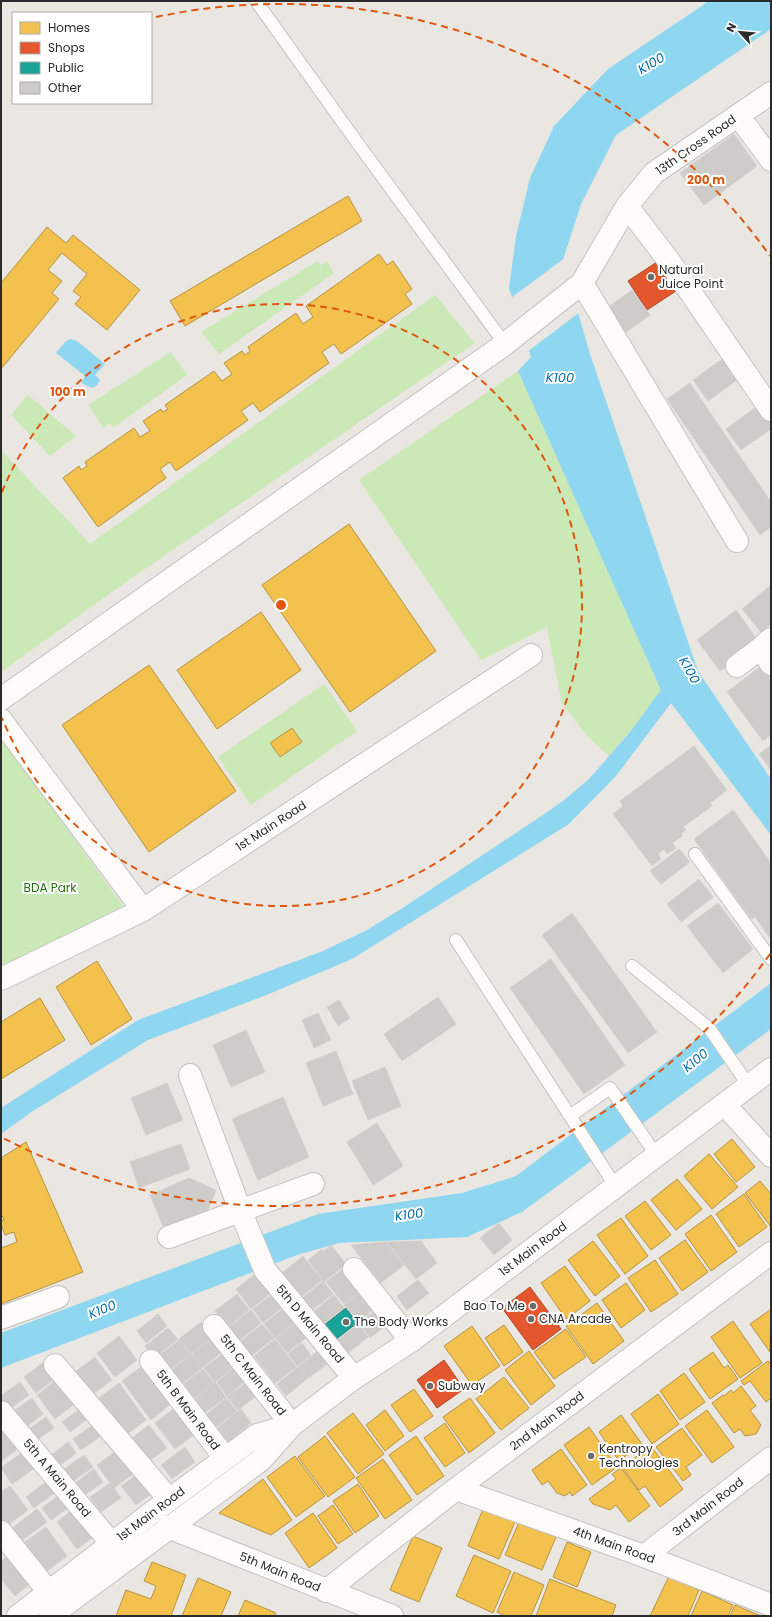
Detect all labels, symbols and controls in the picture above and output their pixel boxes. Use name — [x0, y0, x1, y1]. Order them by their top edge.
legend — [12, 12, 152, 104]
north arrow — [720, 12, 760, 52]
text: Homes — [48, 19, 90, 36]
text: N — [722, 20, 740, 35]
text: Shops — [48, 39, 85, 56]
water label: K100 — [634, 48, 668, 79]
text: Public — [48, 59, 84, 76]
text: Other — [48, 79, 82, 96]
street label: 13th Cross Road — [652, 111, 739, 179]
text: 200 m — [687, 171, 725, 188]
place label: Natural Juice Point — [659, 261, 724, 292]
marker: Natural Juice Point — [646, 272, 656, 282]
water label: K100 — [546, 368, 574, 387]
text: 100 m — [50, 383, 86, 400]
centre of rings — [274, 598, 288, 612]
water label: K100 — [674, 653, 705, 687]
street label: 1st Main Road — [232, 796, 309, 855]
park label: BDA Park — [24, 879, 77, 896]
water label: K100 — [678, 1044, 712, 1077]
water label: K100 — [394, 1203, 424, 1226]
street label: 1st Main Road — [495, 1217, 570, 1280]
street label: 5th D Main Road — [272, 1281, 348, 1367]
water label: K100 — [86, 1295, 119, 1324]
place label: Bao To Me — [463, 1297, 525, 1314]
marker: Bao To Me — [528, 1301, 538, 1311]
place label: CNA Arcade — [539, 1310, 612, 1327]
place label: The Body Works — [354, 1313, 448, 1330]
marker: CNA Arcade — [526, 1314, 536, 1324]
marker: The Body Works — [341, 1317, 351, 1327]
street label: 5th C Main Road — [216, 1331, 290, 1419]
street label: 5th B Main Road — [152, 1366, 224, 1453]
place label: Subway — [438, 1377, 486, 1394]
marker: Subway — [425, 1381, 435, 1391]
street label: 2nd Main Road — [506, 1387, 588, 1454]
street label: 5th A Main Road — [20, 1435, 95, 1521]
place label: Kentropy Technologies — [599, 1440, 679, 1471]
marker: Kentropy Technologies — [586, 1451, 596, 1461]
street label: 3rd Main Road — [668, 1473, 747, 1540]
street label: 1st Main Road — [113, 1482, 188, 1545]
street label: 4th Main Road — [571, 1522, 658, 1567]
street label: 5th Main Road — [237, 1547, 323, 1596]

